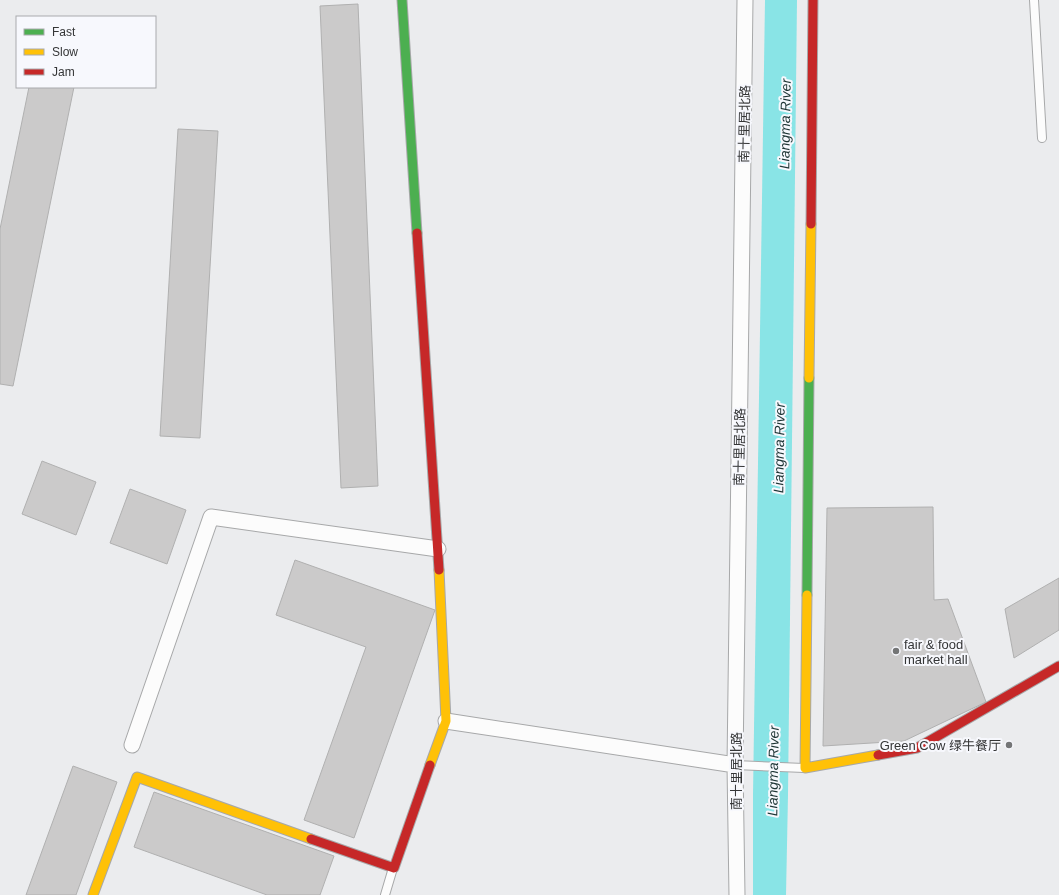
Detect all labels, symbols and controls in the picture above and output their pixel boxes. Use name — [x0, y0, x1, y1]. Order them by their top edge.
legend — [16, 16, 156, 88]
text: Fast — [52, 25, 76, 39]
text: Slow — [52, 45, 78, 59]
text: Jam — [52, 65, 75, 79]
water label: Liangma River — [776, 77, 794, 169]
street label: 南十里居北路 — [736, 85, 753, 163]
water label: Liangma River — [770, 401, 788, 493]
street label: 南十里居北路 — [731, 408, 748, 486]
place label: fair & food market hall — [904, 637, 968, 667]
marker: fair & food market hall — [891, 646, 901, 656]
water label: Liangma River — [764, 724, 782, 816]
street label: 南十里居北路 — [729, 732, 744, 810]
place label: Green Cow 绿牛餐厅 — [880, 738, 1001, 753]
marker: Green Cow 绿牛餐厅 — [1004, 740, 1014, 750]

